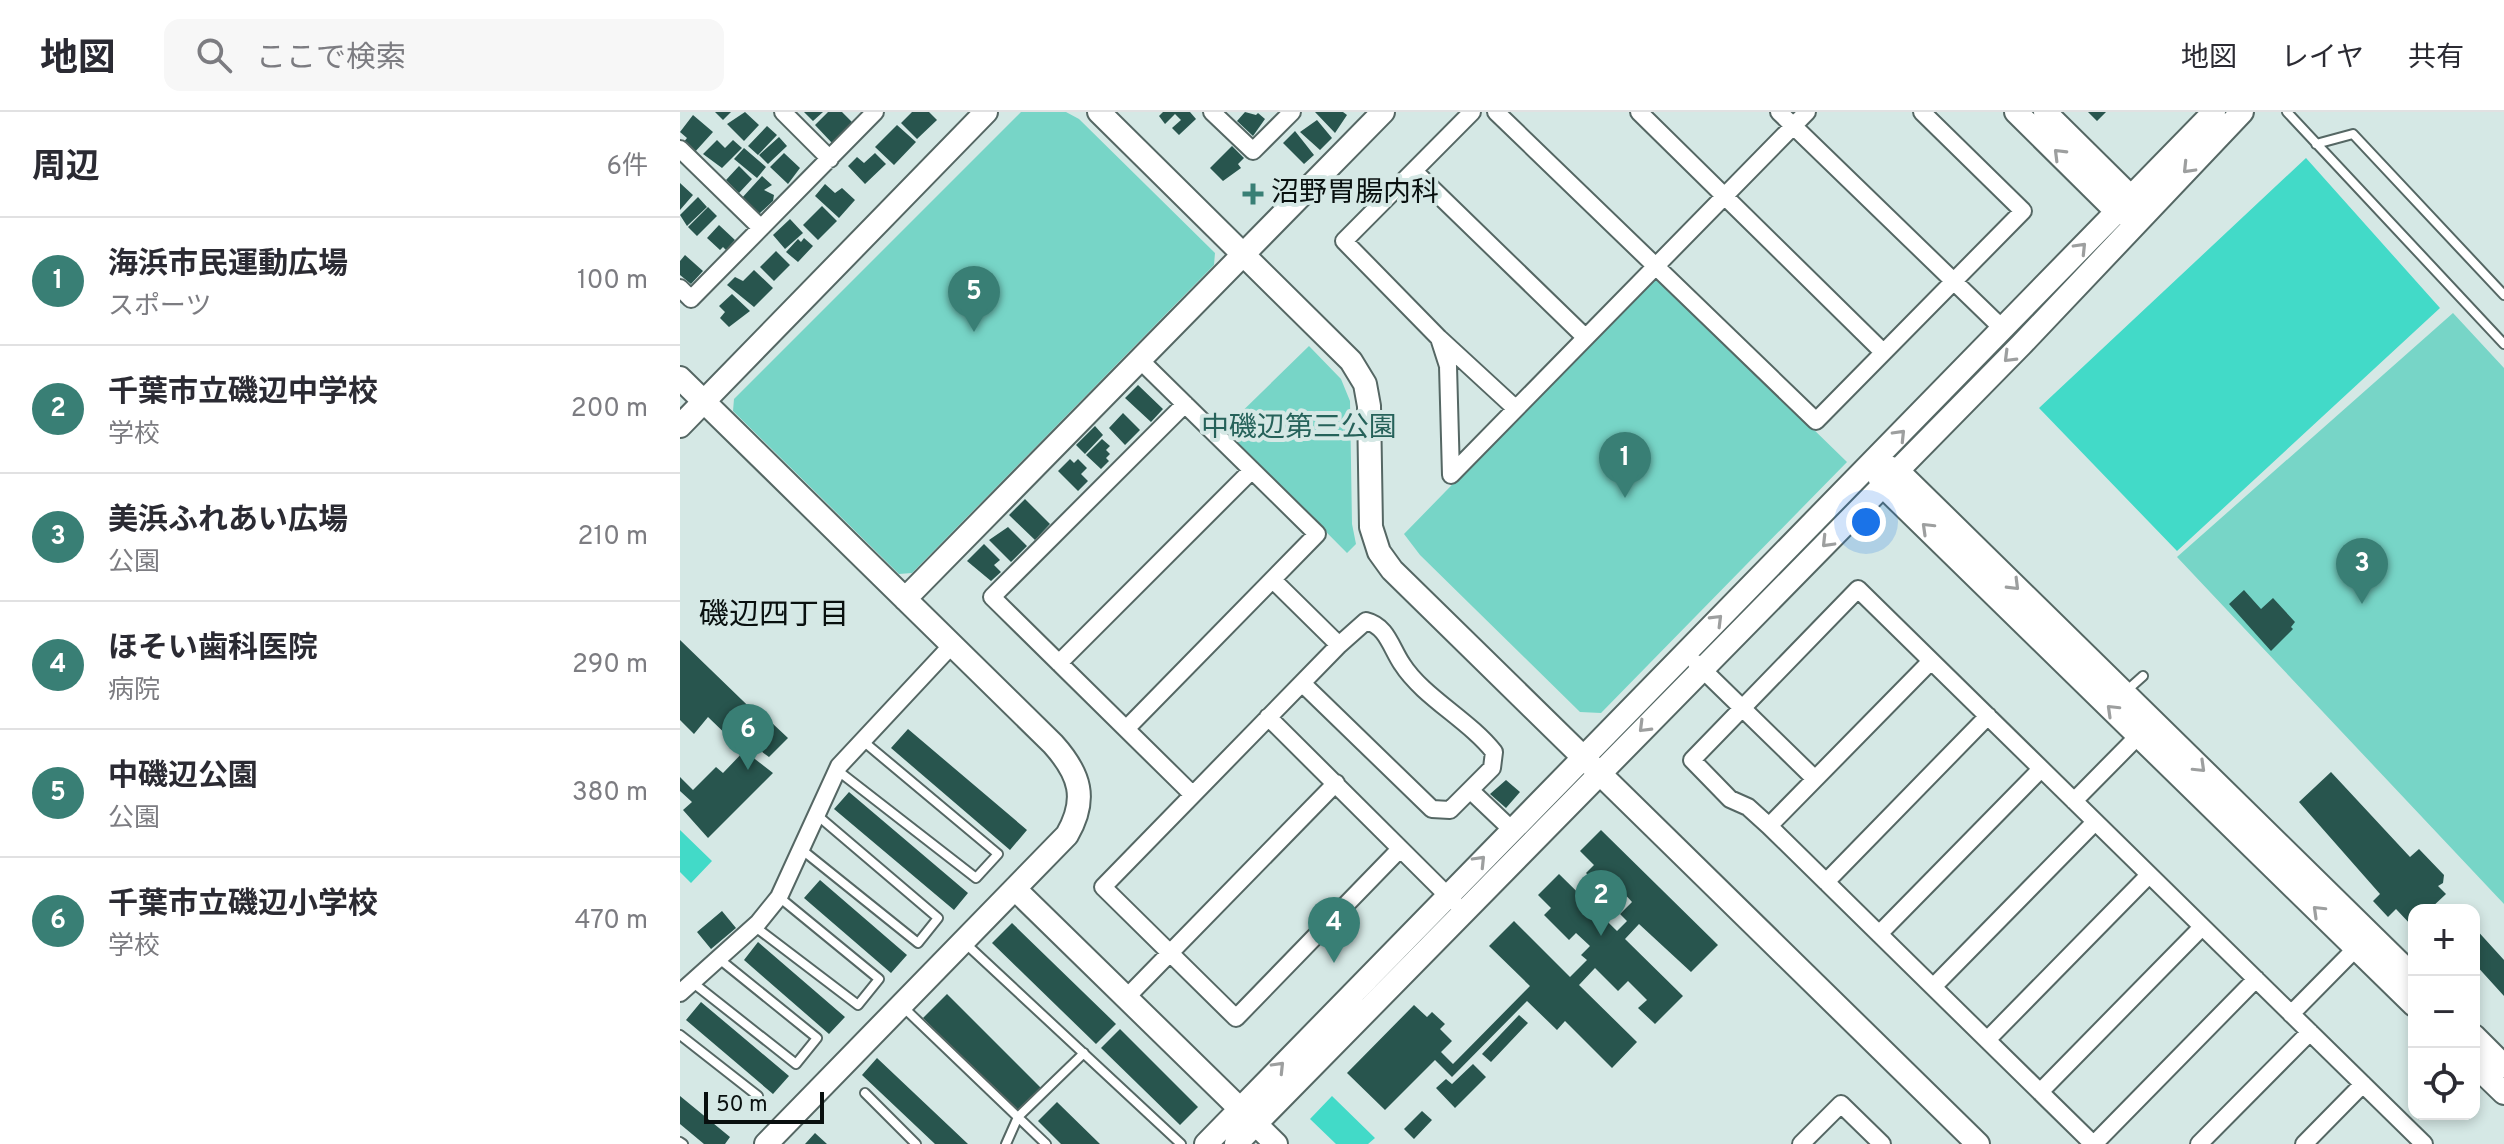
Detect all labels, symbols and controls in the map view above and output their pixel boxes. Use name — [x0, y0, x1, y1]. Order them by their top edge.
search box — [164, 19, 724, 91]
icon: search — [192, 33, 236, 77]
text: 地図 — [40, 36, 116, 85]
text: ここで検索 — [256, 41, 406, 78]
text: 地図 — [2181, 41, 2237, 77]
text: レイヤ — [2281, 41, 2364, 77]
text: 共有 — [2408, 41, 2464, 77]
text: 周辺 — [32, 147, 100, 190]
one-way arrow — [2054, 149, 2068, 163]
text: 6件 — [606, 151, 648, 184]
one-way arrow — [2184, 159, 2198, 174]
place label: 沼野胃腸内科 — [1271, 176, 1439, 212]
marker: 沼野胃腸内科 — [1242, 183, 1264, 205]
one-way arrow — [2072, 243, 2086, 257]
text: 海浜市民運動広場 — [108, 247, 348, 284]
text: 1 — [53, 265, 63, 298]
text: 100 m — [577, 265, 648, 298]
pin: 5 — [948, 266, 1000, 332]
text: スポーツ — [108, 291, 211, 324]
one-way arrow — [2004, 347, 2018, 362]
text: 千葉市立磯辺中学校 — [108, 375, 378, 412]
text: 2 — [50, 393, 66, 426]
text: 200 m — [571, 393, 648, 426]
park label: 中磯辺第三公園 — [1201, 411, 1397, 447]
text: 学校 — [108, 419, 160, 452]
one-way arrow — [1890, 430, 1905, 444]
pin: 1 — [1599, 432, 1651, 498]
your location — [1846, 502, 1886, 542]
text: 美浜ふれあい広場 — [108, 503, 348, 540]
text: 3 — [50, 521, 66, 554]
text: 210 m — [578, 521, 648, 554]
one-way arrow — [1922, 523, 1936, 537]
one-way arrow — [1821, 533, 1836, 547]
pin: 3 — [2336, 538, 2388, 604]
text: 公園 — [108, 547, 160, 580]
one-way arrow — [2005, 576, 2019, 591]
district label: 磯辺四丁目 — [699, 598, 849, 635]
one-way arrow — [1708, 615, 1723, 629]
text: ほそい歯科医院 — [108, 631, 318, 668]
text: 4 — [50, 649, 66, 682]
text: 290 m — [572, 649, 648, 682]
text: 病院 — [108, 675, 160, 708]
pin: 6 — [722, 704, 774, 770]
one-way arrow — [2107, 705, 2121, 719]
one-way arrow — [1639, 718, 1653, 732]
one-way arrow — [2191, 758, 2205, 773]
text: 中磯辺公園 — [108, 759, 258, 796]
text: 5 — [50, 777, 66, 810]
text: 380 m — [572, 777, 648, 810]
text: 公園 — [108, 803, 160, 836]
one-way arrow — [1471, 856, 1485, 870]
pin: 2 — [1575, 870, 1627, 936]
text: 千葉市立磯辺小学校 — [108, 887, 378, 924]
pin: 4 — [1308, 897, 1360, 963]
map controls — [2408, 904, 2480, 1120]
button: + — [2408, 904, 2480, 976]
text: 6 — [50, 905, 66, 938]
text: 470 m — [574, 905, 648, 938]
one-way arrow — [2313, 906, 2327, 921]
text: 学校 — [108, 931, 160, 964]
button: − — [2408, 976, 2480, 1048]
button: locate — [2408, 1048, 2480, 1120]
one-way arrow — [1270, 1062, 1284, 1076]
scale bar — [704, 1088, 824, 1124]
text: 50 m — [716, 1092, 768, 1119]

